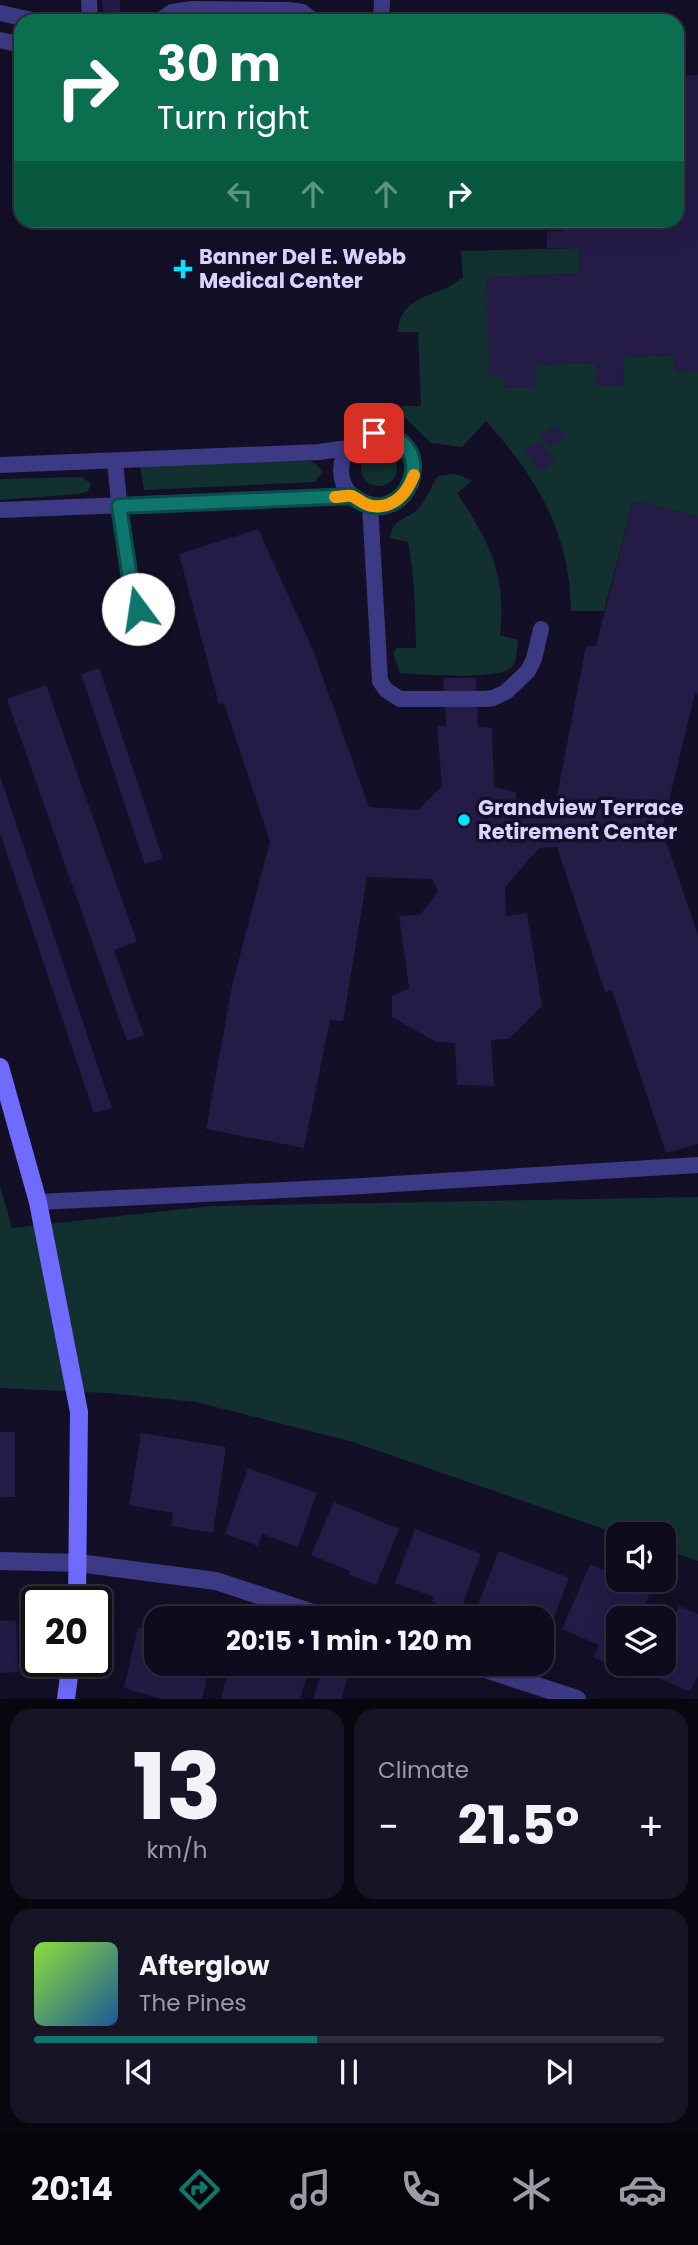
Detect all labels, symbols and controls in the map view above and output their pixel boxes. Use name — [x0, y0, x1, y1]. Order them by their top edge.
text: 30 m — [157, 30, 281, 98]
icon: right — [42, 42, 133, 133]
text: Turn right — [157, 95, 309, 140]
icon: left — [221, 175, 259, 213]
icon: ahead — [294, 175, 332, 213]
icon: ahead — [367, 175, 405, 213]
icon: right — [440, 175, 478, 213]
place label: Banner Del E. Webb Medical Center — [199, 242, 406, 295]
marker: Banner Del E. Webb Medical Center — [173, 259, 193, 279]
pin — [344, 403, 404, 463]
icon: arrive — [355, 414, 393, 452]
position arrow — [101, 572, 175, 646]
place label: Grandview Terrace Retirement Center — [478, 793, 684, 846]
marker: Grandview Terrace Retirement Center — [456, 812, 472, 828]
map controls — [606, 1522, 676, 1676]
button: sound — [606, 1522, 676, 1592]
speed limit sign: 20 — [21, 1586, 112, 1677]
button: layers — [606, 1606, 676, 1676]
text: 20:15 · 1 min · 120 m — [226, 1623, 472, 1659]
text: 13 — [132, 1723, 222, 1851]
text: Climate — [378, 1754, 469, 1786]
text: 21.5° — [458, 1789, 579, 1862]
text: − — [378, 1800, 399, 1853]
text: + — [638, 1800, 664, 1853]
text: km/h — [146, 1834, 208, 1866]
text: Afterglow — [139, 1948, 270, 1984]
text: The Pines — [139, 1987, 247, 2019]
icon: previous — [120, 2053, 158, 2091]
icon: pause — [330, 2053, 368, 2091]
icon: next — [540, 2053, 578, 2091]
icon: directions — [175, 2165, 224, 2214]
icon: music — [286, 2165, 335, 2214]
icon: phone — [396, 2165, 445, 2214]
icon: climate — [507, 2165, 556, 2214]
icon: car — [618, 2165, 667, 2214]
text: 20:14 — [31, 2166, 113, 2211]

